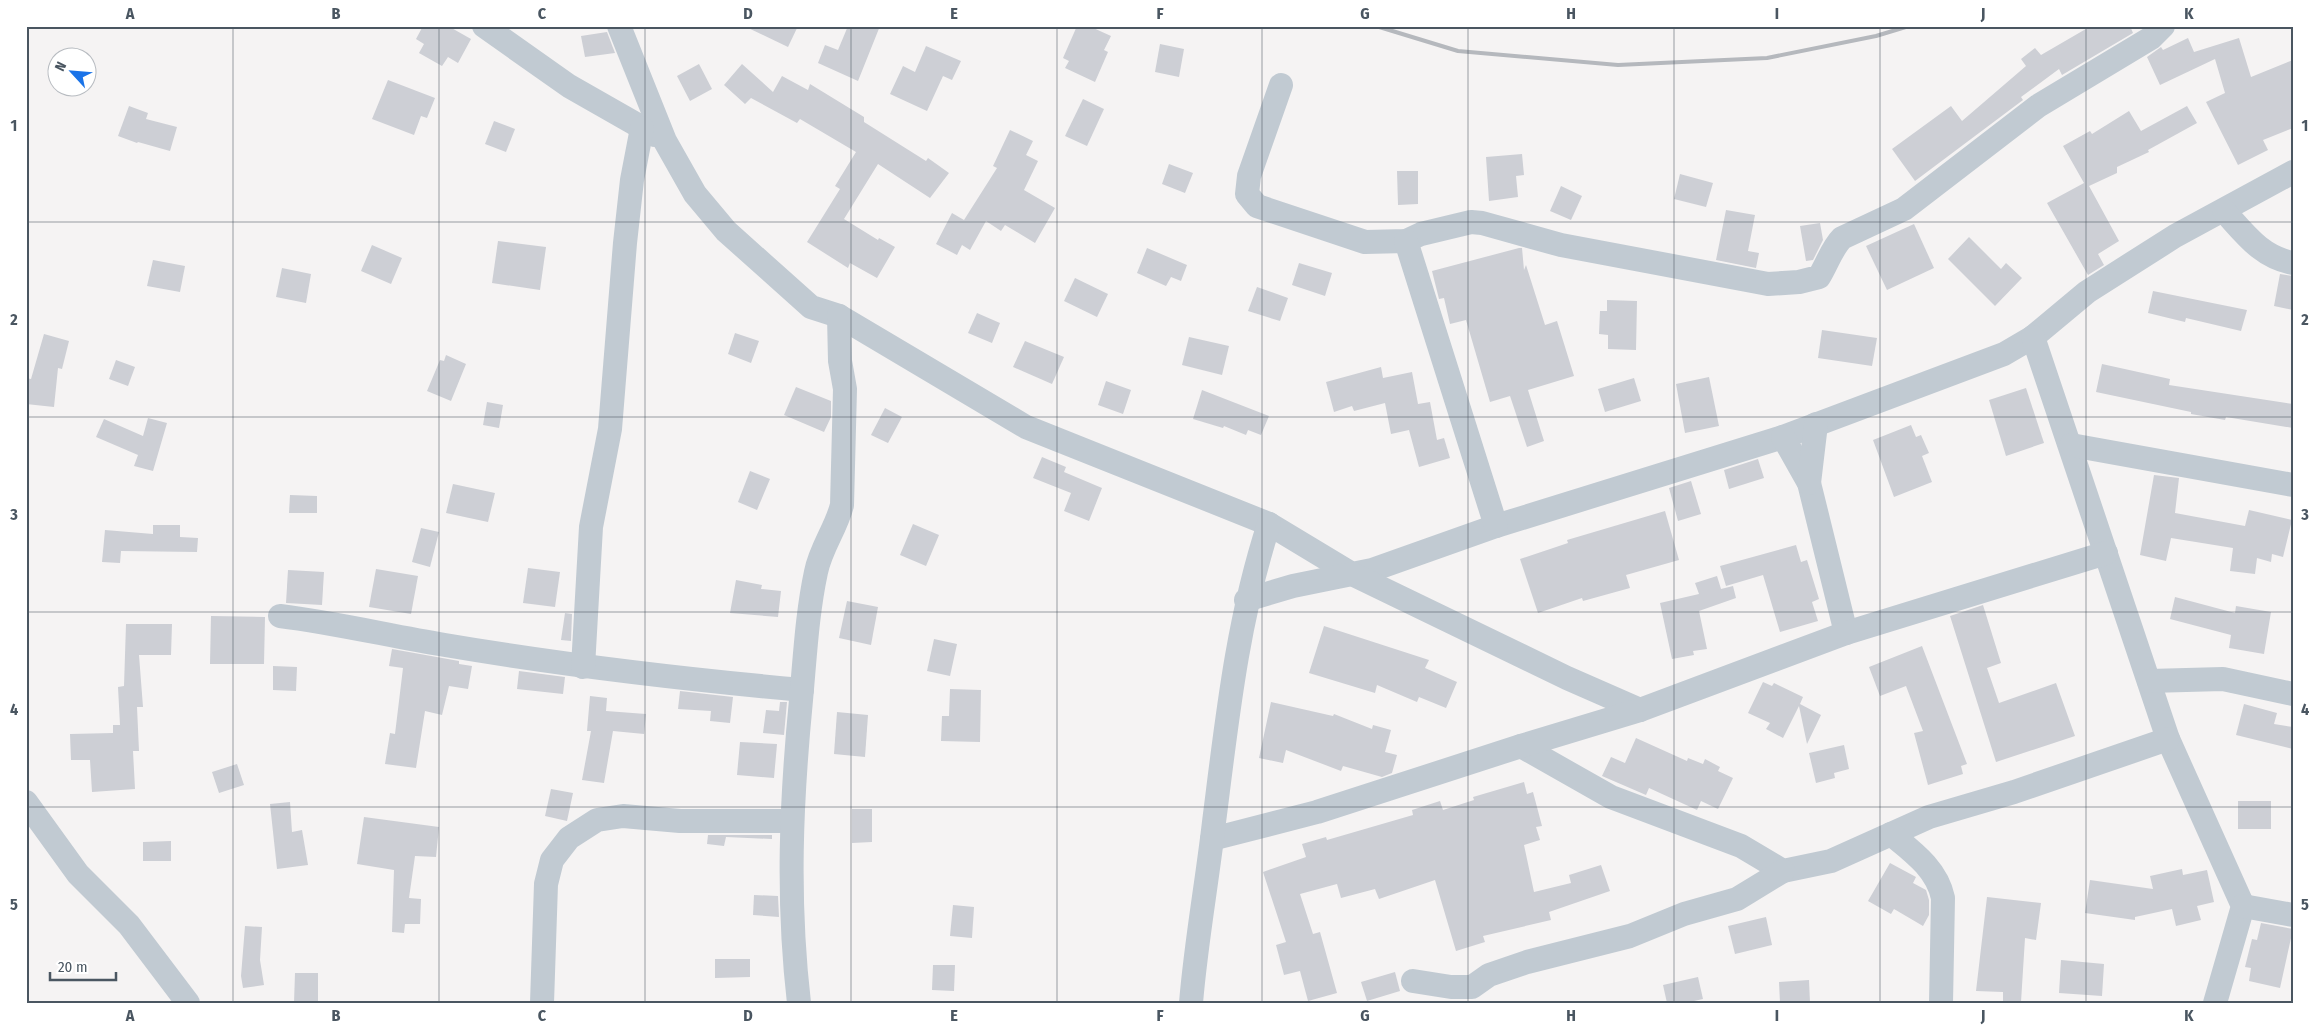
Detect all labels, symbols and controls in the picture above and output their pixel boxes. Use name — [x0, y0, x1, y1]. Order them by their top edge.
text: A — [125, 4, 135, 23]
text: B — [332, 4, 341, 23]
text: C — [538, 4, 547, 23]
text: D — [743, 4, 753, 23]
text: E — [950, 4, 958, 23]
text: F — [1156, 4, 1164, 23]
text: G — [1360, 4, 1370, 23]
text: H — [1566, 4, 1576, 23]
text: I — [1775, 4, 1779, 23]
text: J — [1980, 4, 1985, 23]
text: K — [2184, 4, 2194, 23]
north arrow — [48, 48, 98, 98]
text: N — [51, 59, 70, 74]
text: 1 — [11, 116, 17, 135]
text: 1 — [2302, 116, 2308, 135]
text: 2 — [9, 310, 18, 329]
text: 2 — [2300, 310, 2309, 329]
text: 3 — [9, 505, 18, 524]
text: 3 — [2300, 505, 2309, 524]
text: 4 — [10, 700, 18, 719]
text: 4 — [2301, 700, 2309, 719]
text: 5 — [10, 895, 18, 914]
text: 5 — [2301, 895, 2309, 914]
scale bar — [50, 949, 116, 981]
text: 20 m — [58, 958, 88, 976]
text: A — [125, 1006, 135, 1025]
text: B — [332, 1006, 341, 1025]
text: C — [538, 1006, 547, 1025]
text: D — [743, 1006, 753, 1025]
text: E — [950, 1006, 958, 1025]
text: F — [1156, 1006, 1164, 1025]
text: G — [1360, 1006, 1370, 1025]
text: H — [1566, 1006, 1576, 1025]
text: I — [1775, 1006, 1779, 1025]
text: J — [1980, 1006, 1985, 1025]
text: K — [2184, 1006, 2194, 1025]

